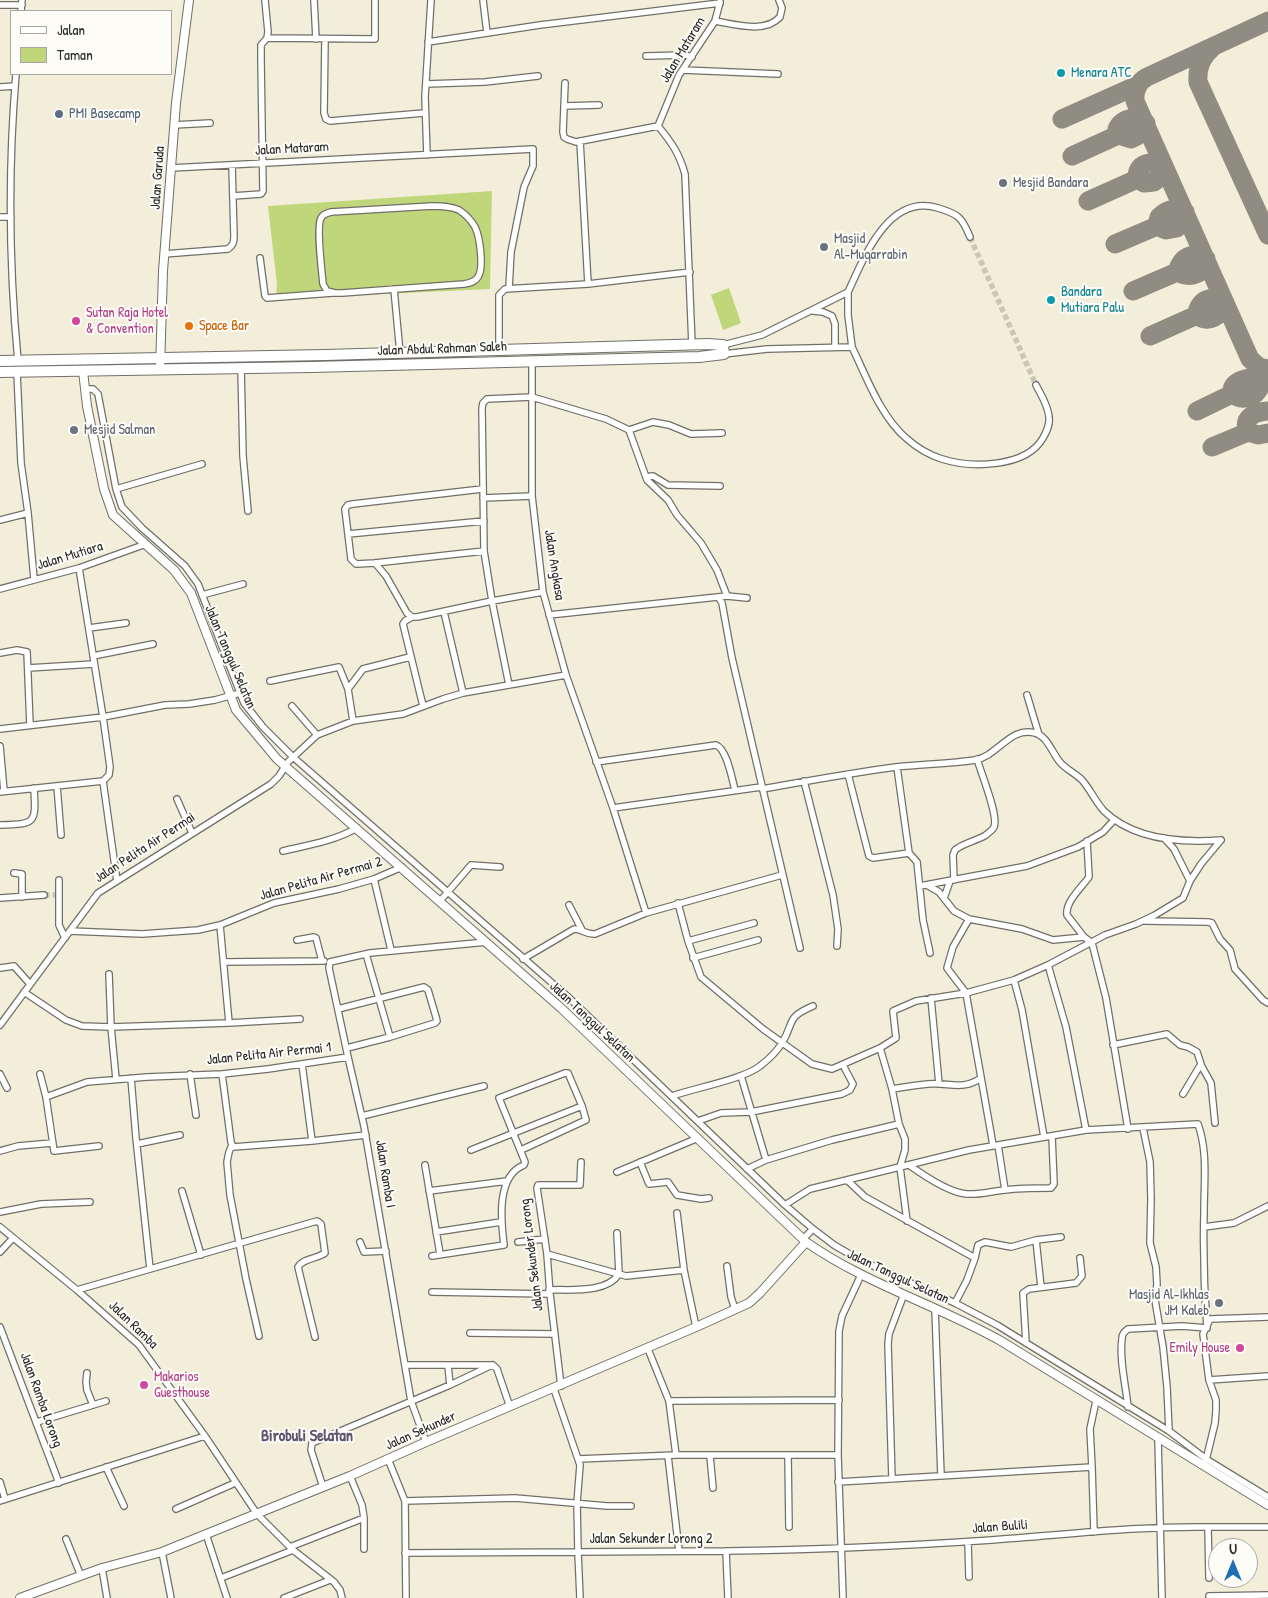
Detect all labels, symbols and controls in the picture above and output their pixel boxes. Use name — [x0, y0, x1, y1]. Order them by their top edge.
legend — [10, 10, 172, 75]
street label: Jalan Mataram — [657, 14, 709, 86]
text: Jalan — [57, 19, 85, 40]
text: Taman — [57, 44, 93, 65]
place label: Menara ATC — [1071, 65, 1132, 81]
marker: Menara ATC — [1055, 67, 1067, 79]
place label: PMI Basecamp — [69, 106, 141, 122]
marker: PMI Basecamp — [53, 108, 65, 120]
street label: Jalan Mataram — [255, 139, 329, 159]
street label: Jalan Garuda — [147, 146, 169, 210]
place label: Mesjid Bandara — [1013, 175, 1088, 191]
marker: Mesjid Bandara — [997, 177, 1009, 189]
place label: Masjid Al-Muqarrabin — [834, 231, 908, 264]
marker: Masjid Al-Muqarrabin — [818, 241, 830, 253]
place label: Bandara Mutiara Palu — [1061, 284, 1124, 316]
marker: Bandara Mutiara Palu — [1045, 294, 1057, 306]
place label: Sutan Raja Hotel & Convention — [86, 305, 168, 338]
marker: Sutan Raja Hotel & Convention — [70, 315, 82, 327]
place label: Space Bar — [199, 318, 249, 334]
marker: Space Bar — [183, 320, 195, 332]
street label: Jalan Abdul Rahman Saleh — [377, 338, 507, 360]
place label: Mesjid Salman — [84, 422, 155, 438]
marker: Mesjid Salman — [68, 424, 80, 436]
street label: Jalan Angkasa — [540, 529, 568, 601]
street label: Jalan Mutiara — [35, 538, 105, 574]
street label: Jalan Tanggul Selatan — [201, 603, 259, 711]
street label: Jalan Pelita Air Permai — [92, 809, 198, 887]
street label: Jalan Pelita Air Permai 2 — [258, 854, 384, 904]
street label: Jalan Tanggul Selatan — [546, 978, 638, 1066]
street label: Jalan Pelita Air Permai 1 — [206, 1039, 332, 1069]
street label: Jalan Ramba I — [371, 1139, 399, 1209]
street label: Jalan Sekunder Lorong — [517, 1198, 547, 1312]
street label: Jalan Tanggul Selatan — [844, 1246, 952, 1308]
place label: Masjid Al-Ikhlas JM Kaleb — [1129, 1287, 1209, 1320]
street label: Jalan Ramba — [105, 1297, 161, 1353]
marker: Masjid Al-Ikhlas JM Kaleb — [1213, 1297, 1225, 1309]
place label: Emily House — [1170, 1340, 1230, 1356]
marker: Emily House — [1234, 1342, 1246, 1354]
street label: Jalan Ramba Lorong — [16, 1350, 66, 1450]
place label: Makarios Guesthouse — [154, 1369, 210, 1401]
marker: Makarios Guesthouse — [138, 1379, 150, 1391]
street label: Jalan Sekunder — [383, 1408, 459, 1454]
district label: Birobuli Selatan — [261, 1427, 353, 1447]
street label: Jalan Bulili — [972, 1517, 1028, 1537]
street label: Jalan Sekunder Lorong 2 — [589, 1531, 713, 1547]
north arrow — [1208, 1538, 1258, 1588]
text: U — [1229, 1539, 1237, 1558]

